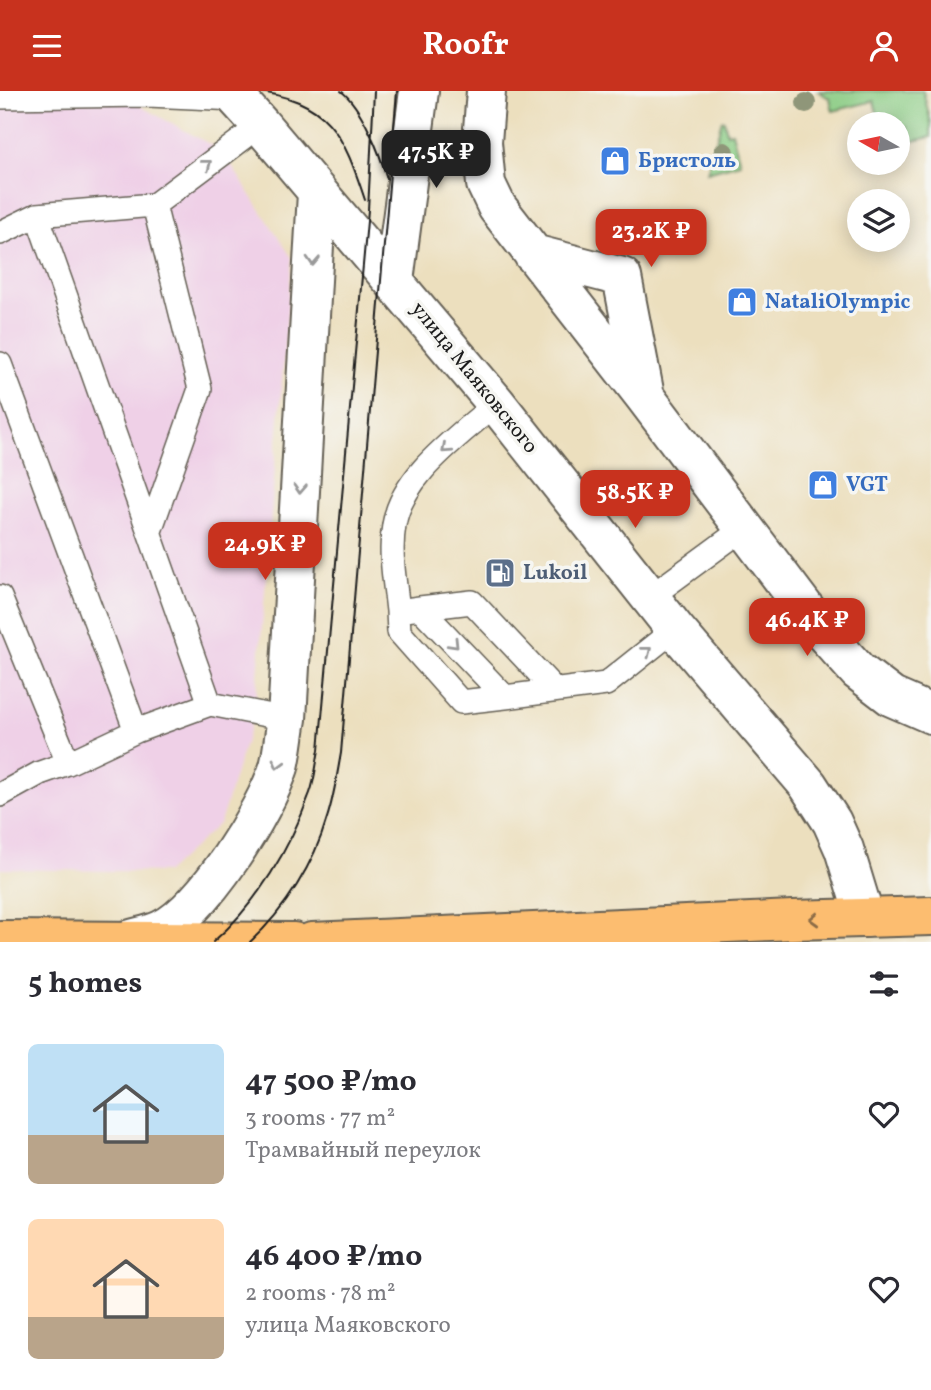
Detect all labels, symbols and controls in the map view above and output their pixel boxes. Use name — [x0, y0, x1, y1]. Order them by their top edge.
text: Roofr — [422, 24, 509, 68]
icon: menu — [28, 27, 66, 65]
icon: person — [865, 27, 903, 65]
north arrow — [847, 112, 910, 175]
map controls — [847, 112, 910, 252]
pin: 47.5K ₽ — [371, 131, 501, 190]
text: 47.5K ₽ — [398, 137, 474, 169]
shop icon: Бристоль — [598, 144, 632, 178]
place label: Бристоль — [638, 147, 736, 176]
one-way arrow — [199, 159, 211, 172]
button: layers — [847, 189, 910, 252]
pin: 23.2K ₽ — [586, 209, 716, 269]
text: 23.2K ₽ — [612, 216, 690, 248]
one-way arrow — [306, 256, 321, 267]
shop icon: NataliOlympic — [725, 285, 759, 319]
place label: NataliOlympic — [765, 288, 911, 317]
street label: улица Маяковского — [404, 296, 544, 460]
one-way arrow — [441, 441, 454, 453]
shop icon: VGT — [806, 468, 840, 502]
pin: 58.5K ₽ — [570, 471, 700, 530]
place label: VGT — [846, 471, 888, 500]
text: 58.5K ₽ — [596, 477, 674, 509]
one-way arrow — [293, 483, 308, 494]
pin: 24.9K ₽ — [200, 523, 330, 582]
text: 24.9K ₽ — [224, 529, 306, 561]
fuel station icon: Lukoil — [483, 556, 517, 590]
place label: Lukoil — [523, 559, 587, 588]
pin: 46.4K ₽ — [742, 599, 872, 658]
text: 46.4K ₽ — [765, 605, 849, 637]
one-way arrow — [446, 636, 459, 649]
one-way arrow — [640, 647, 652, 660]
one-way arrow — [272, 758, 286, 770]
one-way arrow — [808, 912, 819, 927]
text: 5 homes — [28, 963, 142, 1005]
icon: filters — [865, 965, 903, 1003]
text: 47 500 ₽/mo — [245, 1061, 417, 1103]
icon: home — [84, 1072, 168, 1156]
icon: heart — [865, 1095, 903, 1133]
text: 3 rooms · 77 m² — [245, 1103, 395, 1135]
text: Трамвайный переулок — [245, 1135, 481, 1167]
text: 46 400 ₽/mo — [245, 1236, 422, 1278]
icon: home — [84, 1247, 168, 1331]
icon: heart — [865, 1270, 903, 1308]
text: 2 rooms · 78 m² — [245, 1278, 396, 1310]
text: улица Маяковского — [245, 1310, 451, 1342]

